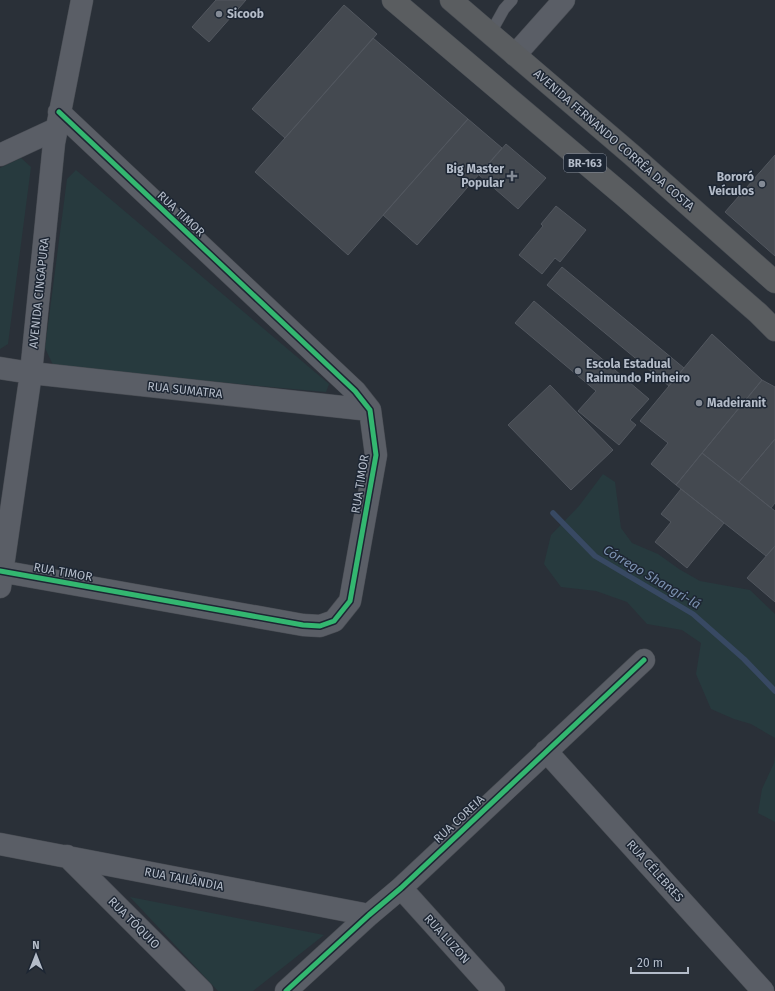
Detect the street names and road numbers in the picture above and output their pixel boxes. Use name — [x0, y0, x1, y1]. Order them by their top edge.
street label: AVENIDA FERNANDO CORRÊA DA COSTA — [531, 66, 698, 214]
road number: BR-163 — [564, 154, 606, 172]
street label: RUA TIMOR — [154, 189, 208, 239]
street label: AVENIDA CINGAPURA — [26, 237, 52, 349]
street label: RUA SUMATRA — [147, 379, 223, 401]
street label: RUA TIMOR — [348, 453, 372, 515]
street label: RUA TIMOR — [32, 560, 94, 584]
street label: RUA COREIA — [431, 792, 487, 846]
street label: RUA CÉLEBRES — [624, 837, 687, 905]
street label: RUA TAILÂNDIA — [143, 863, 225, 894]
street label: RUA TÓQUIO — [105, 894, 163, 952]
street label: RUA LUZON — [421, 912, 473, 966]

